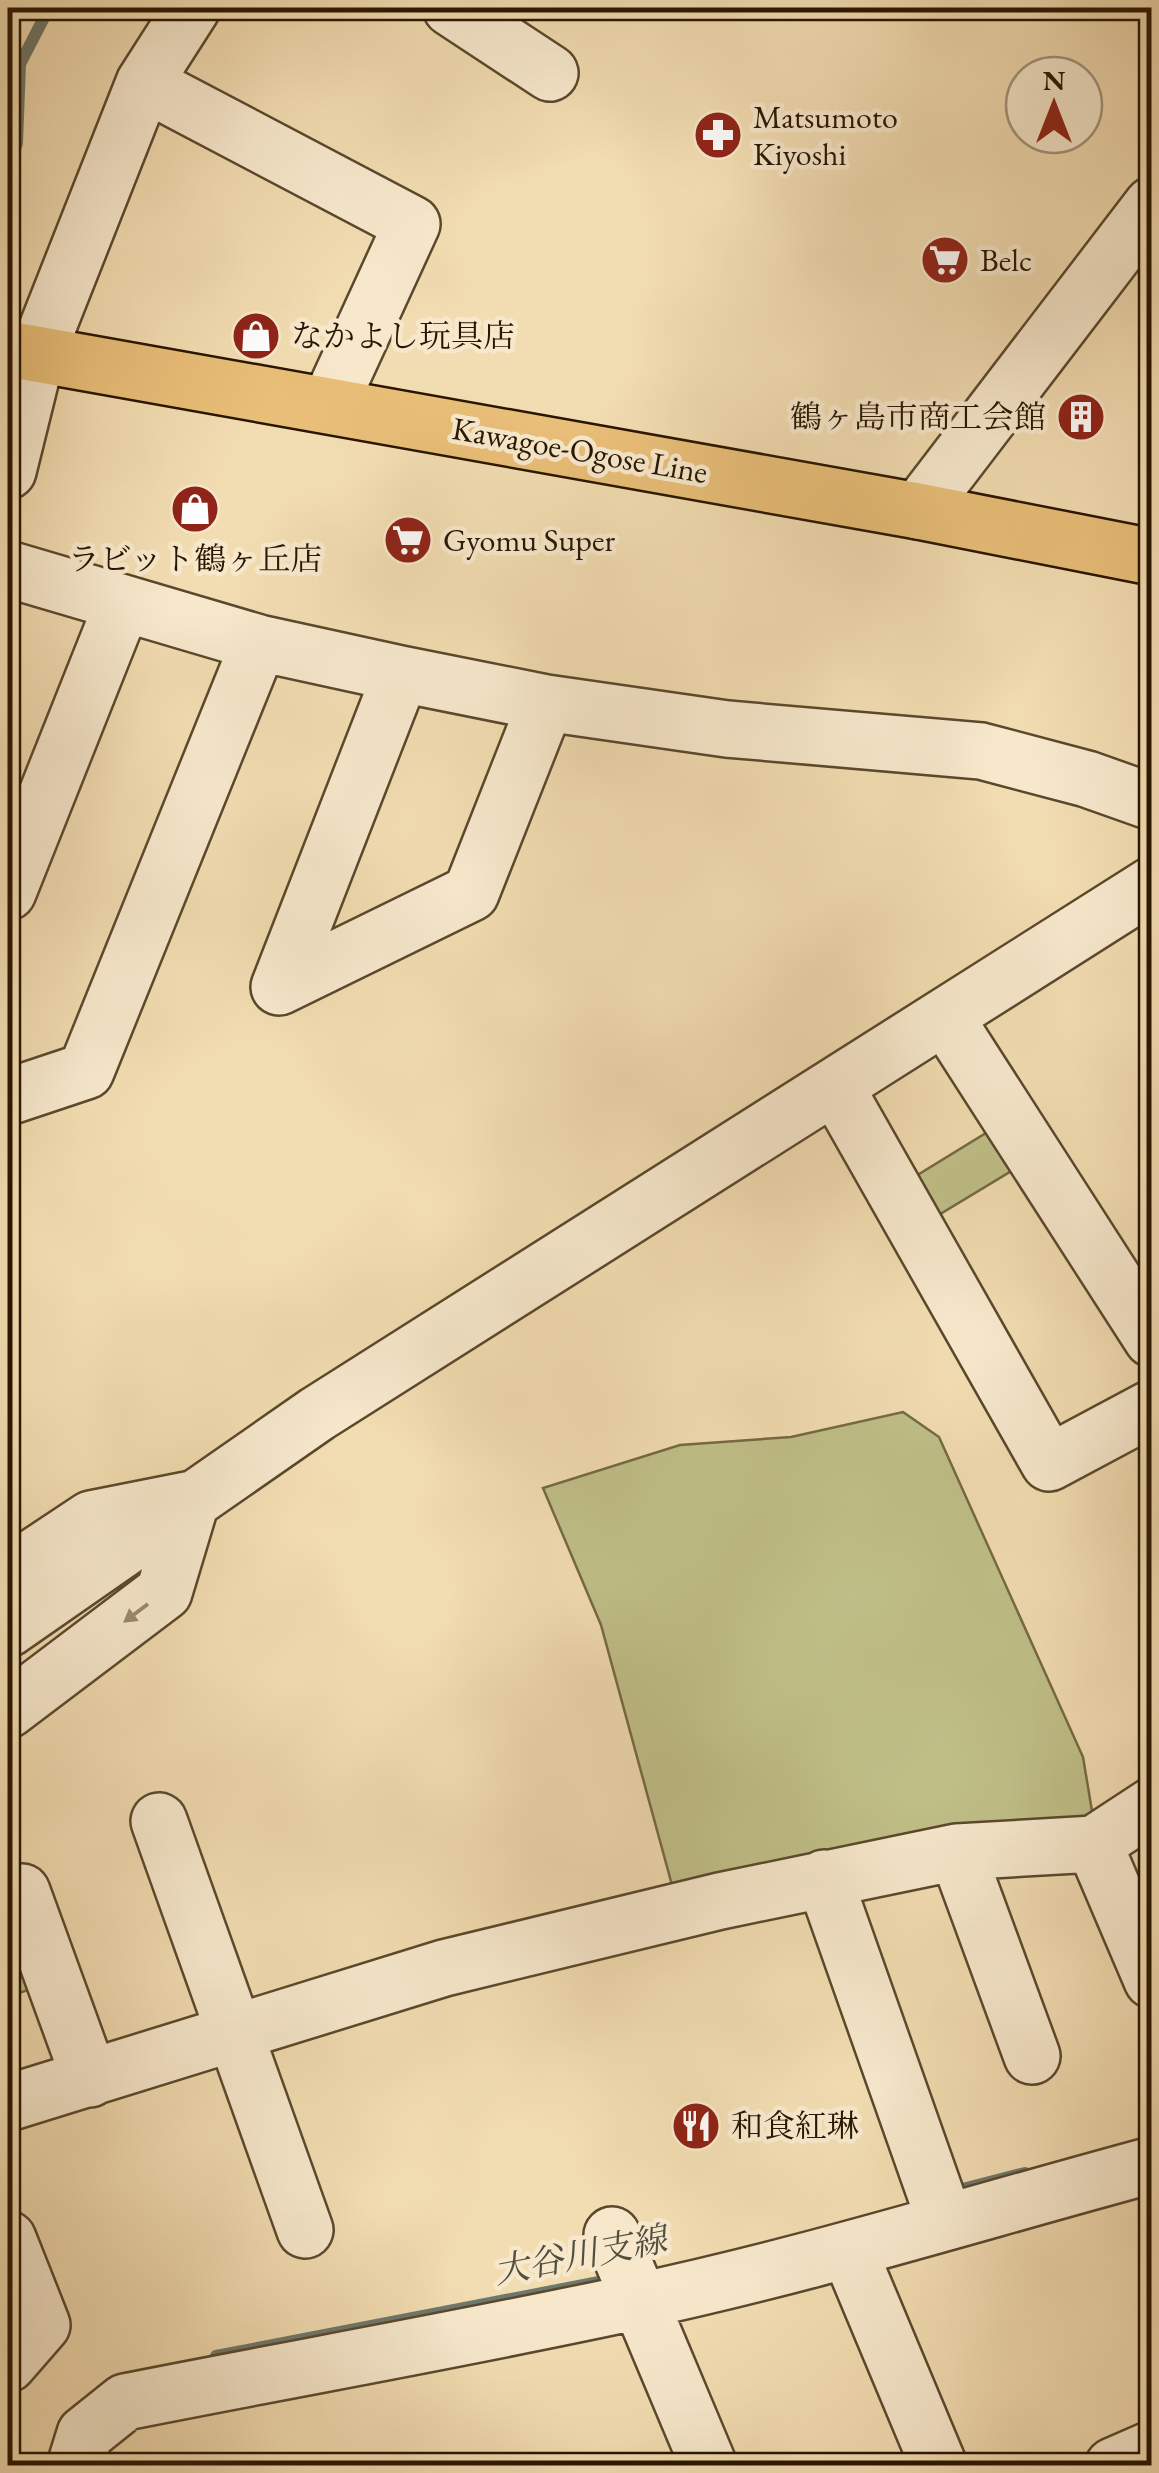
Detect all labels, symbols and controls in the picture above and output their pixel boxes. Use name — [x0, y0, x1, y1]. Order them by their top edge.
north arrow — [1004, 55, 1104, 155]
text: N — [1043, 62, 1066, 98]
place label: Matsumoto Kiyoshi — [753, 96, 898, 175]
pharmacy icon: Matsumoto Kiyoshi — [692, 109, 744, 161]
supermarket icon: Belc — [919, 234, 971, 286]
place label: Belc — [980, 239, 1032, 281]
shop icon: なかよし玩具店 — [230, 310, 282, 362]
place label: なかよし玩具店 — [291, 315, 515, 357]
building icon: 鶴ヶ島市商工会館 — [1055, 391, 1107, 443]
place label: 鶴ヶ島市商工会館 — [790, 396, 1046, 438]
street label: Kawagoe-Ogose Line — [449, 407, 711, 493]
shop icon: ラビット鶴ヶ丘店 — [169, 483, 221, 535]
supermarket icon: Gyomu Super — [382, 514, 434, 566]
place label: Gyomu Super — [443, 519, 615, 561]
place label: ラビット鶴ヶ丘店 — [68, 538, 322, 580]
one-way arrow — [123, 1603, 149, 1623]
restaurant icon: 和食紅琳 — [670, 2100, 722, 2152]
place label: 和食紅琳 — [731, 2105, 859, 2147]
water label: 大谷川支線 — [490, 2215, 674, 2293]

